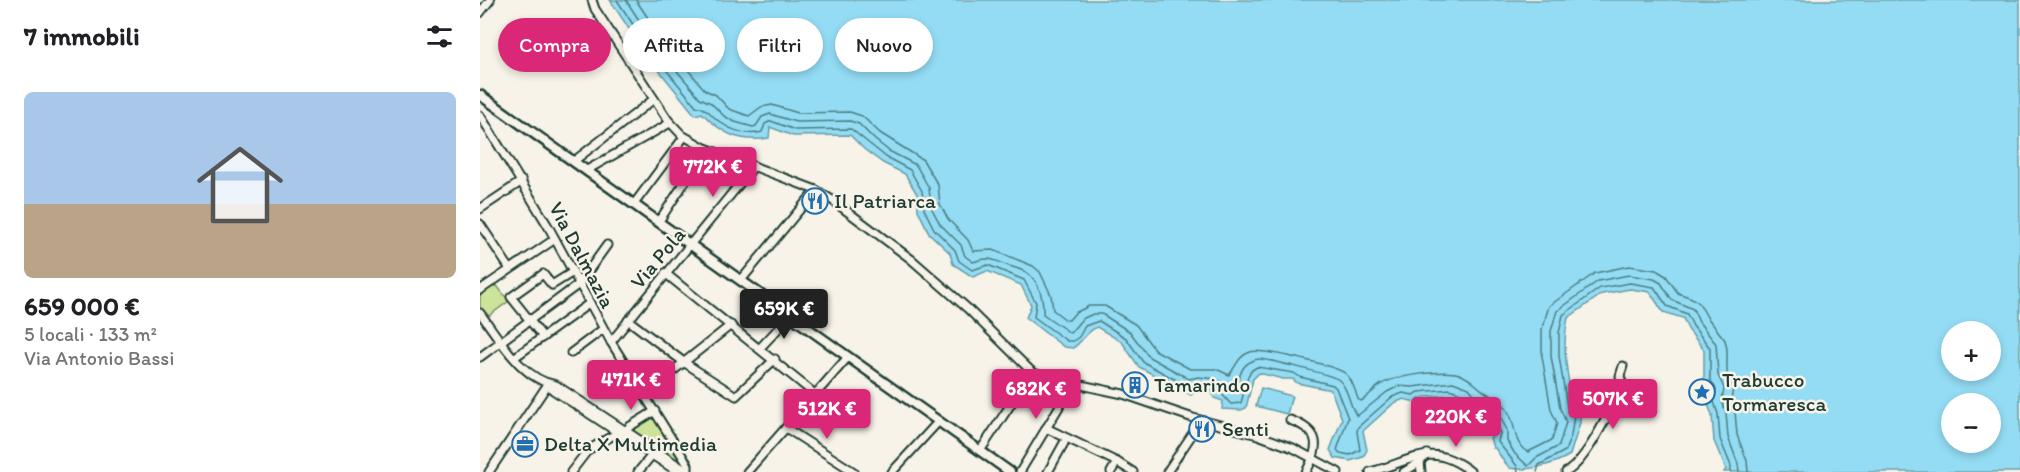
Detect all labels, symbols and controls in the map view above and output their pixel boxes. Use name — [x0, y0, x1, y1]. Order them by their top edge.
chip: Compra — [498, 18, 611, 72]
chip: Affitta — [623, 18, 725, 72]
chip: Filtri — [737, 18, 823, 72]
chip: Nuovo — [835, 18, 933, 72]
text: 7 immobili — [24, 20, 140, 52]
icon: filters — [423, 20, 456, 53]
icon: home — [186, 131, 294, 239]
pin: 772K € — [664, 147, 762, 198]
text: 772K € — [683, 154, 743, 178]
restaurant icon: Il Patriarca — [800, 186, 830, 216]
place label: Il Patriarca — [834, 188, 936, 213]
street label: Via Dalmazia — [544, 197, 621, 312]
street label: Via Pola — [625, 222, 690, 293]
pin: 659K € — [735, 289, 833, 340]
text: 659 000 € — [24, 290, 140, 322]
text: 659K € — [754, 296, 814, 320]
map controls — [1941, 321, 2001, 453]
button: + — [1941, 321, 2001, 381]
text: 5 locali · 133 m² — [24, 322, 157, 346]
text: Via Antonio Bassi — [24, 346, 174, 370]
pin: 471K € — [582, 360, 680, 411]
text: 471K € — [601, 367, 661, 391]
place label: Trabucco Tormaresca — [1722, 367, 1826, 416]
pin: 682K € — [987, 369, 1085, 420]
building icon: Tamarindo — [1120, 370, 1150, 400]
place label: Tamarindo — [1154, 372, 1250, 397]
text: 682K € — [1006, 376, 1066, 400]
place icon: Trabucco Tormaresca — [1687, 377, 1717, 407]
pin: 507K € — [1564, 379, 1662, 430]
text: 507K € — [1582, 386, 1644, 410]
pin: 512K € — [778, 389, 876, 440]
button: − — [1941, 393, 2001, 453]
text: 512K € — [798, 396, 857, 420]
pin: 220K € — [1407, 397, 1505, 448]
text: 220K € — [1425, 404, 1487, 428]
restaurant icon: Senti — [1187, 414, 1217, 444]
place label: Senti — [1222, 416, 1269, 441]
office icon: Delta X Multimedia — [510, 429, 540, 459]
place label: Delta X Multimedia — [544, 431, 717, 456]

